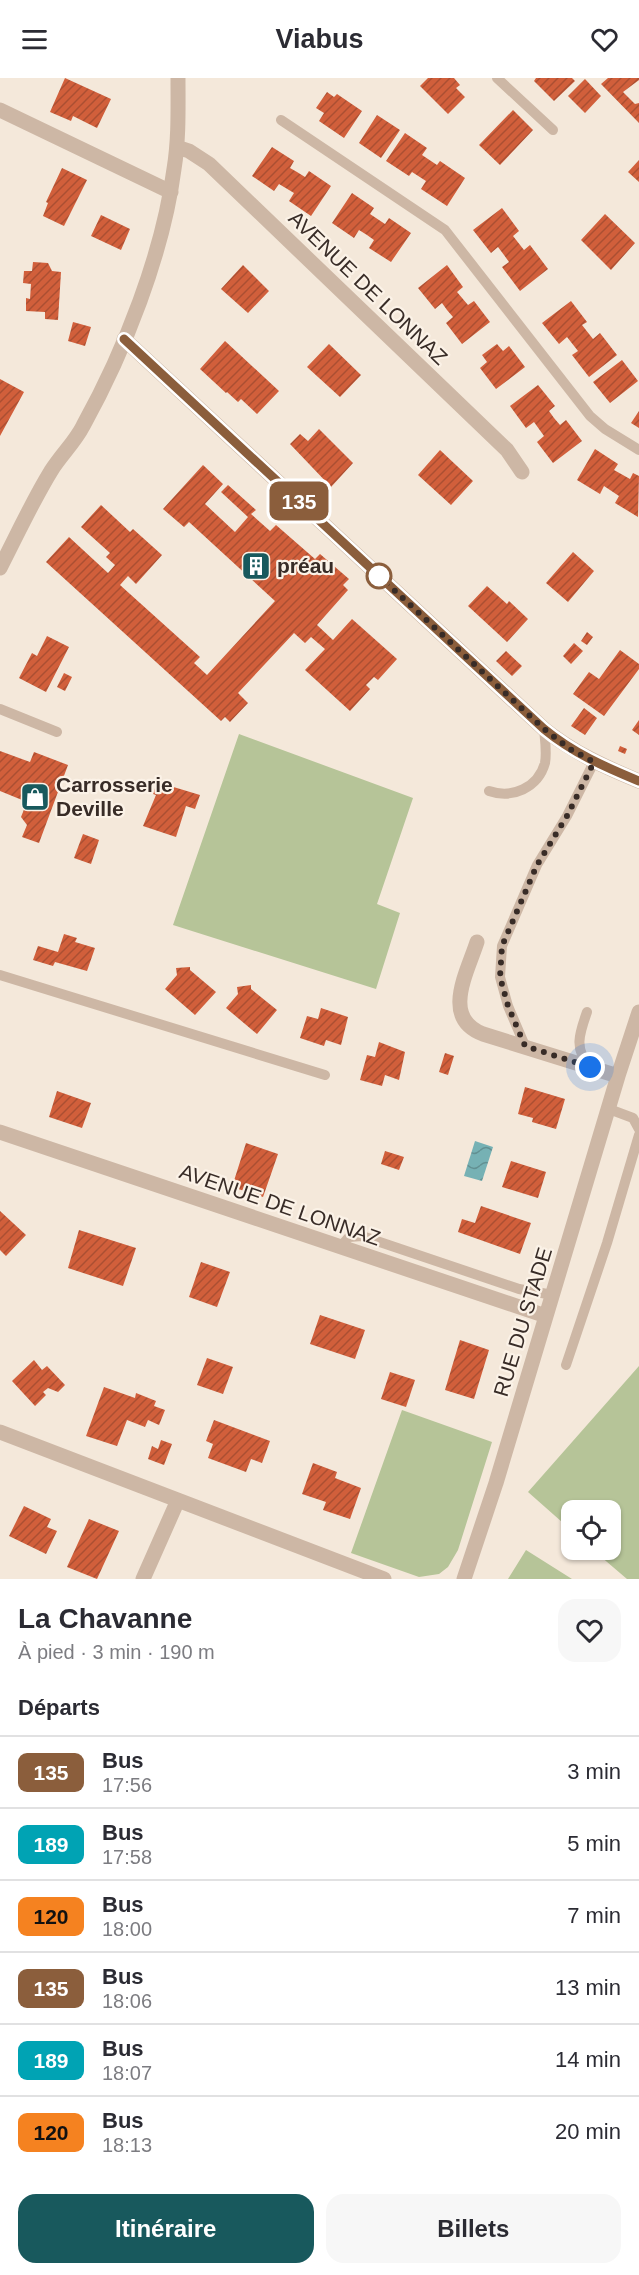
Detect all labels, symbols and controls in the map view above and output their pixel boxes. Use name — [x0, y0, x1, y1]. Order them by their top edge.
icon: menu — [18, 23, 51, 56]
icon: heart — [588, 23, 621, 56]
text: Viabus — [275, 24, 364, 54]
street label: AVENUE DE LONNAZ — [285, 206, 452, 369]
line badge: 135 — [264, 482, 334, 520]
text: 135 — [281, 490, 317, 513]
building icon: préau — [240, 550, 272, 582]
place label: préau — [277, 554, 334, 577]
unlabelled marker — [366, 563, 392, 589]
place label: Carrosserie Deville — [56, 773, 173, 820]
shop icon: Carrosserie Deville — [19, 781, 51, 813]
your location — [575, 1052, 605, 1082]
street label: AVENUE DE LONNAZ — [177, 1159, 384, 1250]
street label: RUE DU STADE — [489, 1244, 556, 1399]
map controls — [561, 1500, 621, 1560]
button: locate — [561, 1500, 621, 1560]
button: heart — [558, 1599, 621, 1662]
text: La Chavanne — [18, 1603, 192, 1634]
text: À pied · 3 min · 190 m — [18, 1641, 215, 1663]
text: Départs — [18, 1695, 100, 1720]
text: Bus — [102, 1748, 144, 1773]
text: 3 min — [567, 1759, 621, 1784]
text: 135 — [33, 1761, 69, 1784]
text: 17:56 — [102, 1774, 152, 1796]
text: Bus — [102, 1820, 144, 1845]
text: 5 min — [567, 1831, 621, 1856]
text: 189 — [33, 1833, 69, 1856]
text: 17:58 — [102, 1846, 152, 1868]
text: Bus — [102, 1892, 144, 1917]
text: 7 min — [567, 1903, 621, 1928]
text: 120 — [33, 1905, 69, 1928]
text: 18:00 — [102, 1918, 152, 1940]
text: Bus — [102, 1964, 144, 1989]
text: 13 min — [555, 1975, 621, 2000]
text: 135 — [33, 1977, 69, 2000]
text: 18:06 — [102, 1990, 152, 2012]
text: Bus — [102, 2036, 144, 2061]
text: 14 min — [555, 2047, 621, 2072]
text: 189 — [33, 2049, 69, 2072]
text: 18:07 — [102, 2062, 152, 2084]
text: Bus — [102, 2108, 144, 2133]
text: 20 min — [555, 2119, 621, 2144]
text: 120 — [33, 2121, 69, 2144]
text: 18:13 — [102, 2134, 152, 2156]
button: Itinéraire — [18, 2194, 314, 2263]
button: Billets — [326, 2194, 621, 2263]

